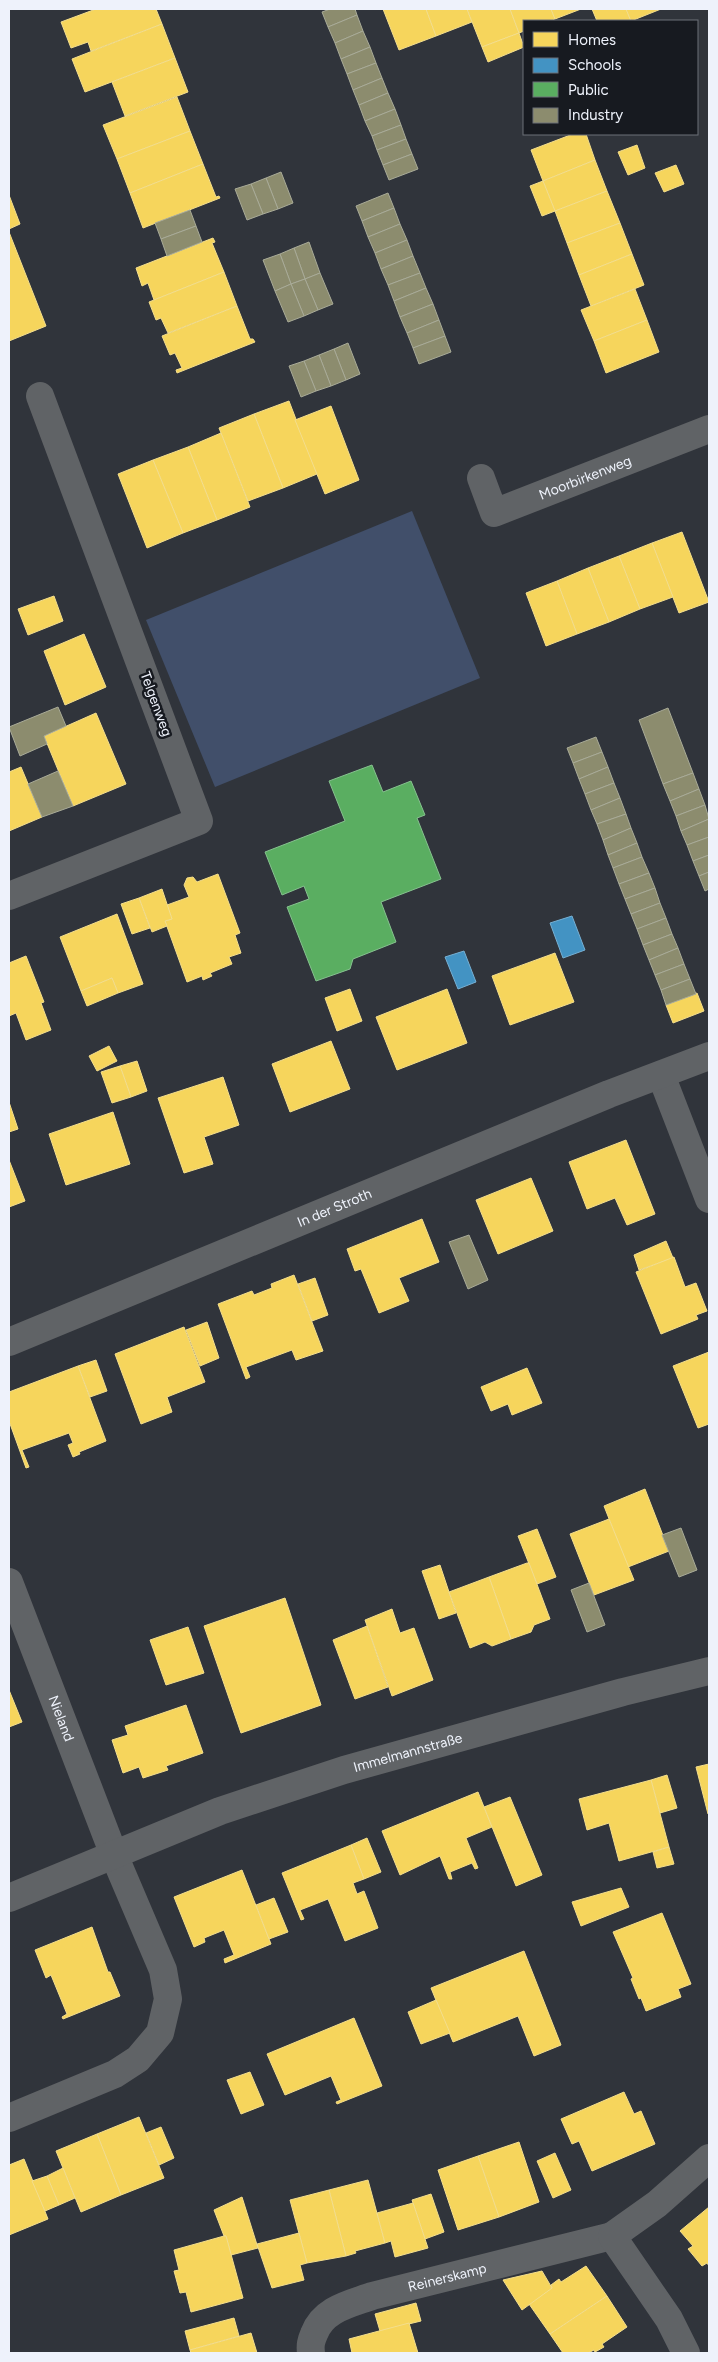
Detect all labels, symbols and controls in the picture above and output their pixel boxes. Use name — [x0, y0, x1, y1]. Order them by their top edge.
legend — [523, 20, 698, 135]
text: Homes — [568, 31, 616, 49]
text: Schools — [568, 56, 621, 74]
text: Public — [568, 81, 609, 99]
text: Industry — [568, 106, 623, 124]
street label: Moorbirkenweg — [536, 452, 634, 503]
street label: Telgenweg — [136, 669, 176, 739]
street label: In der Stroth — [295, 1185, 374, 1230]
street label: Nieland — [45, 1693, 78, 1744]
street label: Immelmannstraße — [351, 1729, 464, 1775]
street label: Reinerskamp — [406, 2259, 488, 2295]

